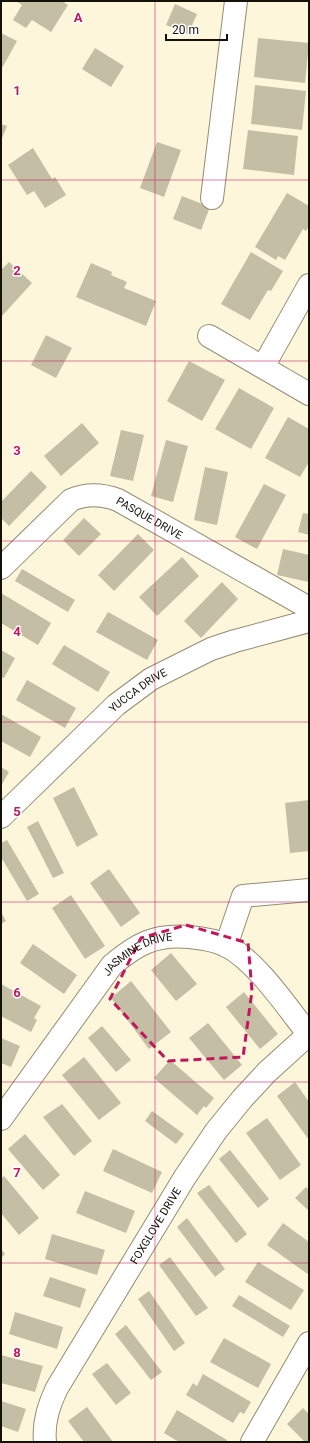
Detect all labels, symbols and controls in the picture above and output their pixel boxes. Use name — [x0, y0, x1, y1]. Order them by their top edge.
text: A — [74, 10, 83, 25]
scale bar — [166, 16, 227, 42]
text: 20 m — [172, 23, 199, 37]
text: 1 — [13, 83, 21, 98]
text: 2 — [13, 263, 21, 278]
text: 3 — [13, 443, 21, 458]
street label: PASQUE DRIVE — [114, 494, 185, 542]
text: 4 — [13, 624, 21, 639]
street label: YUCCA DRIVE — [106, 666, 169, 715]
text: 5 — [13, 804, 21, 819]
street label: JASMINE DRIVE — [100, 931, 173, 978]
text: 6 — [13, 985, 21, 1000]
text: 7 — [13, 1165, 21, 1180]
street label: FOXGLOVE DRIVE — [128, 1185, 184, 1266]
text: 8 — [13, 1345, 21, 1360]

